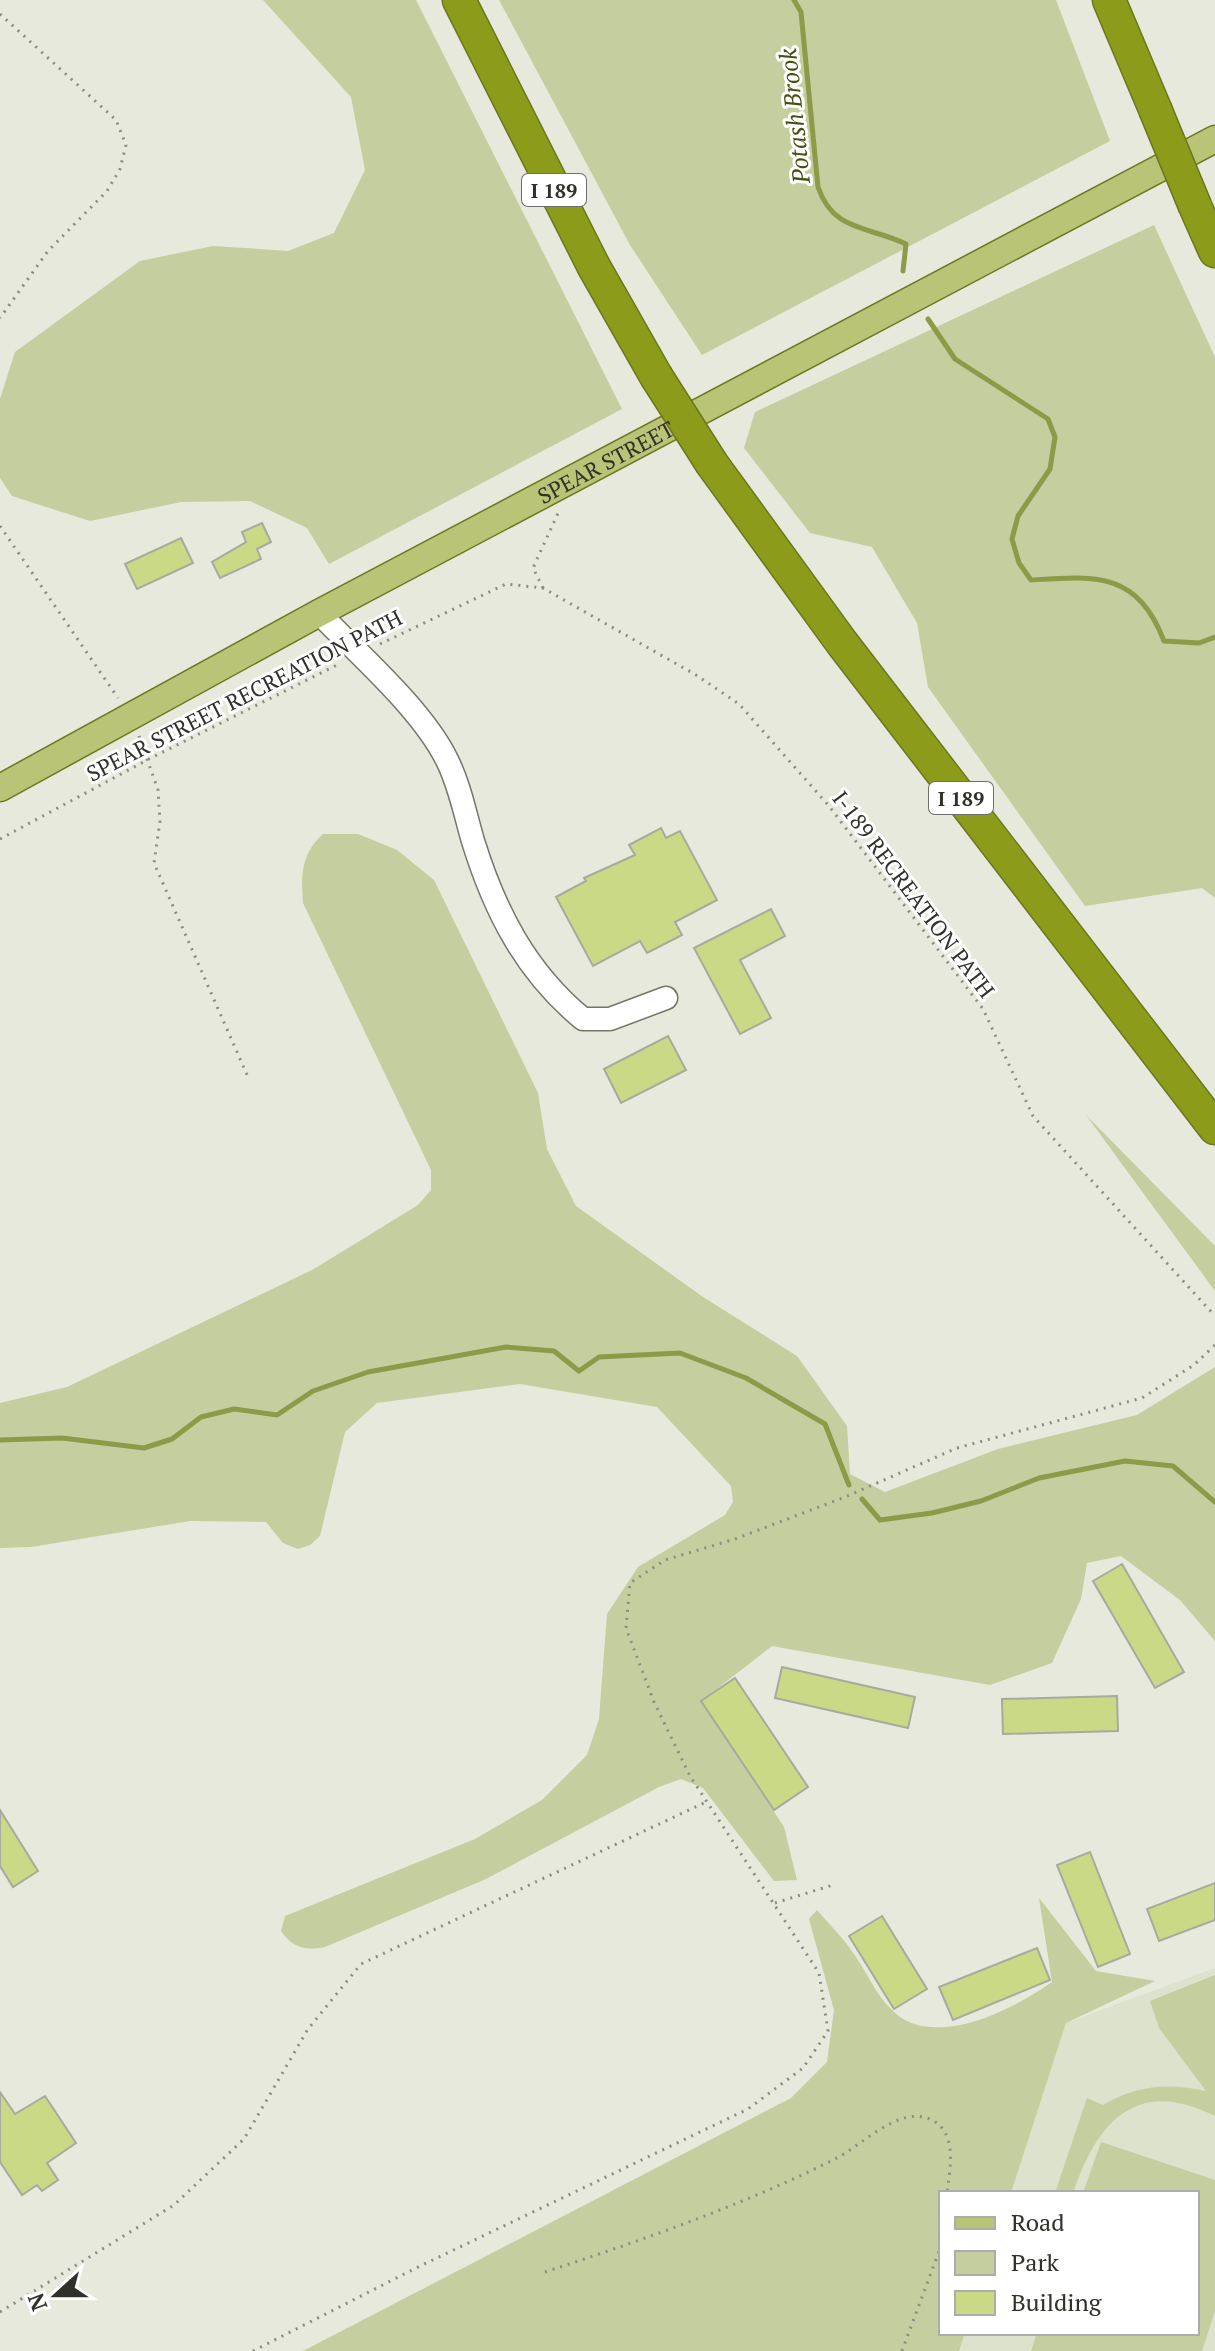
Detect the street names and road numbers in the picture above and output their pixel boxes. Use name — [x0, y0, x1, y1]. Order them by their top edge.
road number: I 189 — [522, 174, 586, 206]
street label: SPEAR STREET — [532, 413, 679, 510]
street label: SPEAR STREET RECREATION PATH — [81, 602, 407, 788]
road number: I 189 — [929, 782, 993, 814]
street label: I-189 RECREATION PATH — [827, 785, 1001, 1003]

